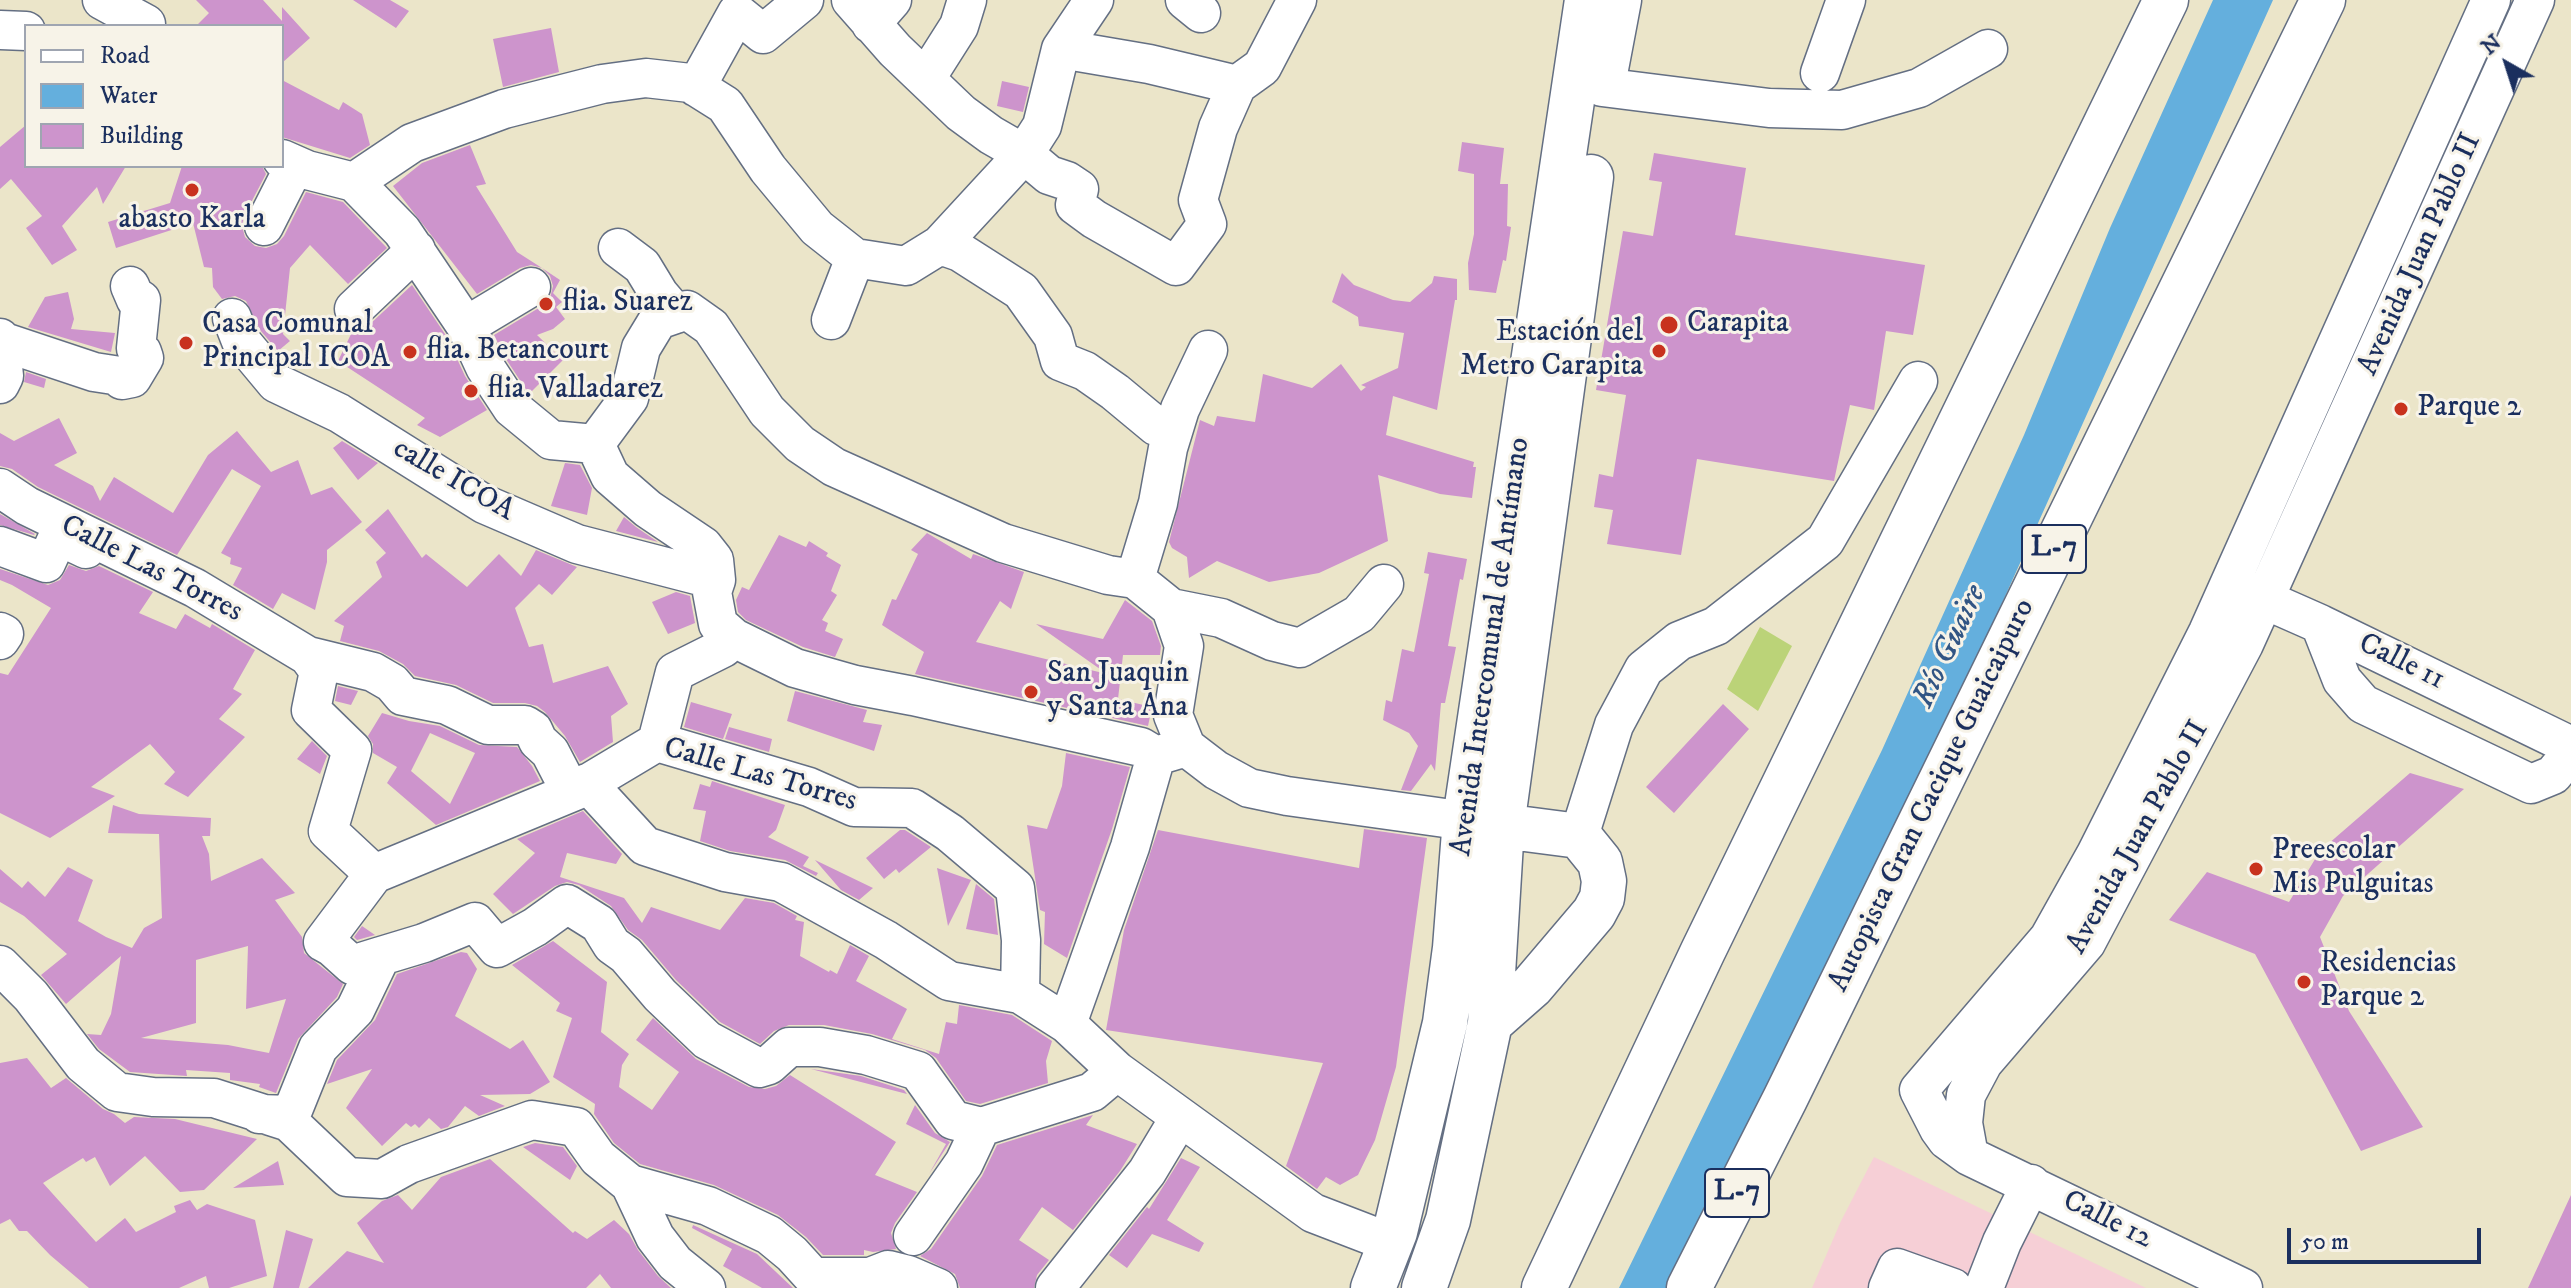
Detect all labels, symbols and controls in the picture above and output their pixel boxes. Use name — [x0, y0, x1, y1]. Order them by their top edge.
legend — [24, 24, 284, 168]
north arrow — [2467, 24, 2547, 104]
text: N — [2476, 29, 2507, 61]
text: Road — [100, 41, 150, 71]
text: Water — [100, 81, 157, 111]
text: Building — [100, 121, 183, 151]
street label: Avenida Juan Pablo II — [2351, 128, 2491, 382]
marker: abasto Karla — [183, 181, 201, 199]
place label: abasto Karla — [119, 203, 265, 239]
place label: flia. Suarez — [562, 286, 693, 322]
marker: flia. Suarez — [537, 295, 555, 313]
place label: Carapita — [1687, 307, 1789, 343]
place label: Casa Comunal Principal ICOA — [202, 308, 390, 378]
marker: Carapita — [1658, 314, 1680, 336]
place label: Estación del Metro Carapita — [1460, 316, 1643, 386]
marker: Casa Comunal Principal ICOA — [177, 334, 195, 352]
place label: flia. Betancourt — [426, 334, 609, 370]
marker: Estación del Metro Carapita — [1650, 342, 1668, 360]
marker: flia. Betancourt — [401, 343, 419, 361]
place label: flia. Valladarez — [487, 373, 663, 409]
marker: flia. Valladarez — [462, 382, 480, 400]
place label: Parque 2 — [2417, 391, 2521, 427]
marker: Parque 2 — [2392, 400, 2410, 418]
street label: calle ICOA — [386, 432, 520, 530]
street label: Avenida Intercomunal de Antímano — [1445, 436, 1539, 858]
street label: Calle Las Torres — [54, 509, 248, 631]
road number: L-7 — [2022, 525, 2086, 573]
water label: Río Guaire — [1906, 580, 1996, 714]
street label: Autopista Gran Cacique Guaicaipuro — [1822, 594, 2044, 998]
street label: Calle 11 — [2352, 627, 2450, 699]
place label: San Juaquin y Santa Ana — [1047, 657, 1189, 728]
marker: San Juaquin y Santa Ana — [1022, 683, 1040, 701]
street label: Avenida Juan Pablo II — [2060, 715, 2218, 961]
street label: Calle Las Torres — [659, 731, 861, 821]
place label: Preescolar Mis Pulguitas — [2272, 834, 2434, 904]
marker: Preescolar Mis Pulguitas — [2247, 860, 2265, 878]
place label: Residencias Parque 2 — [2320, 947, 2456, 1018]
marker: Residencias Parque 2 — [2295, 973, 2313, 991]
road number: L-7 — [1705, 1169, 1769, 1217]
street label: Calle 12 — [2056, 1184, 2158, 1258]
scale bar — [2291, 1212, 2485, 1262]
text: 50 m — [2301, 1227, 2349, 1257]

